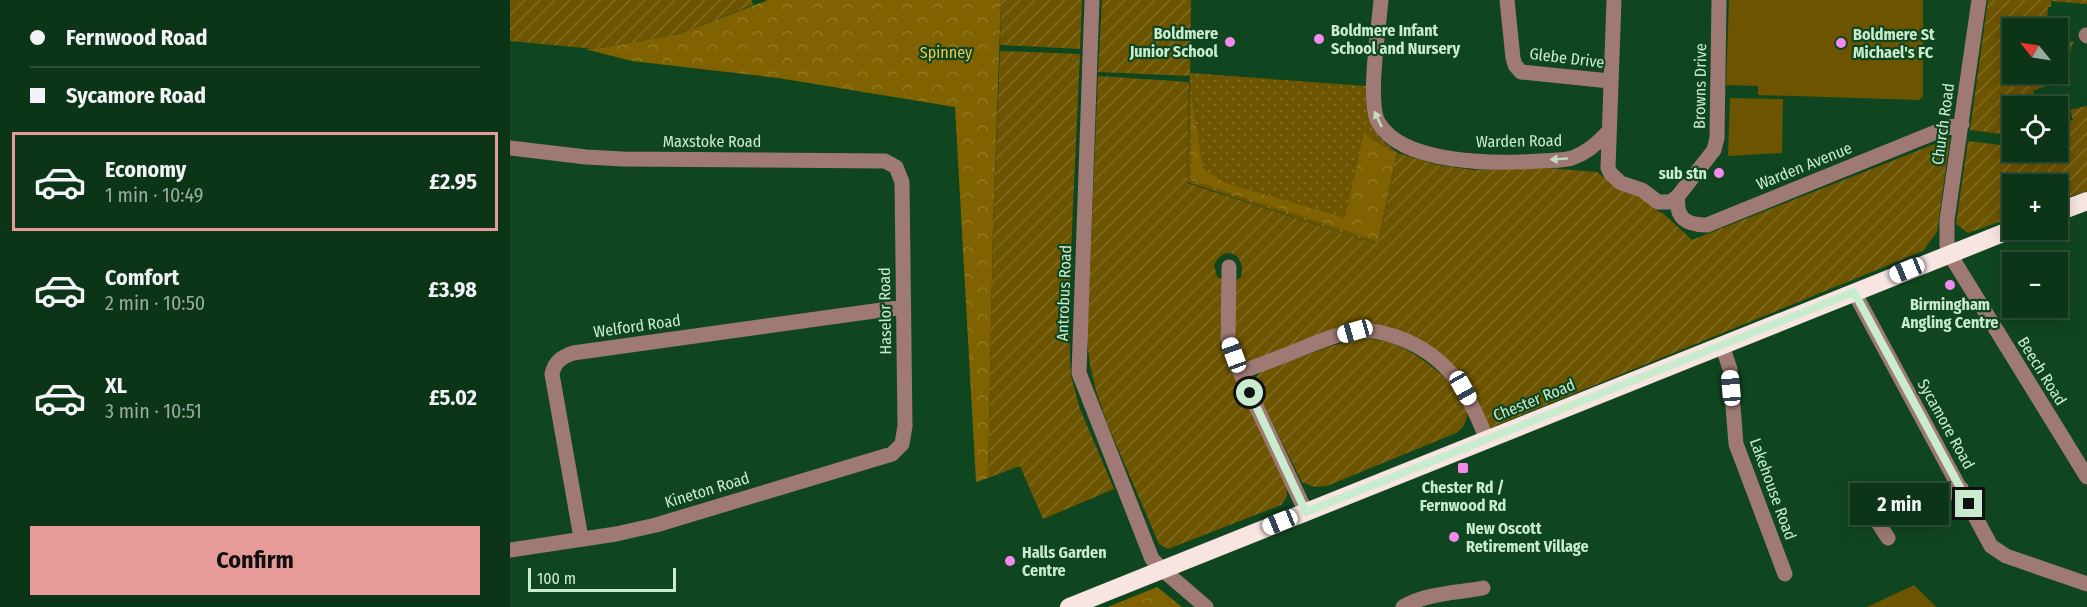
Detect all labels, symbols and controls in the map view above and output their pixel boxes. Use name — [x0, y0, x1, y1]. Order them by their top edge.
north arrow — [2002, 18, 2068, 84]
map controls — [2002, 18, 2068, 318]
place label: Boldmere Infant School and Nursery — [1331, 21, 1460, 58]
text: Fernwood Road — [66, 24, 207, 51]
place label: Boldmere Junior School — [1129, 24, 1219, 61]
place label: Boldmere St Michael's FC — [1853, 25, 1935, 62]
marker: Boldmere Infant School and Nursery — [1312, 32, 1326, 46]
marker: Boldmere Junior School — [1223, 35, 1237, 49]
marker: Boldmere St Michael's FC — [1834, 36, 1848, 50]
park label: Spinney — [920, 43, 973, 62]
street label: Browns Drive — [1690, 43, 1710, 129]
street label: Glebe Drive — [1528, 44, 1606, 72]
text: Sycamore Road — [66, 82, 206, 109]
street label: Church Road — [1928, 82, 1958, 166]
button: locate — [2002, 96, 2068, 162]
one-way arrow — [1374, 110, 1383, 127]
street label: Warden Road — [1476, 131, 1562, 151]
street label: Maxstoke Road — [663, 132, 761, 151]
street label: Warden Avenue — [1754, 138, 1855, 194]
icon: car — [33, 155, 87, 209]
one-way arrow — [1549, 155, 1568, 164]
text: Economy — [105, 156, 186, 183]
place label: sub stn — [1659, 164, 1707, 183]
marker: sub stn — [1712, 166, 1726, 180]
text: £2.95 — [429, 168, 477, 195]
button: + — [2002, 174, 2068, 240]
text: 1 min · 10:49 — [105, 183, 204, 207]
street label: Antrobus Road — [1053, 245, 1075, 341]
button: − — [2002, 252, 2068, 318]
car — [1887, 255, 1927, 285]
icon: car — [33, 263, 87, 317]
text: Comfort — [105, 264, 179, 291]
street label: Haselor Road — [875, 267, 895, 355]
text: £3.98 — [428, 276, 477, 303]
marker: Birmingham Angling Centre — [1943, 278, 1957, 292]
text: 2 min · 10:50 — [105, 291, 205, 315]
place label: Birmingham Angling Centre — [1901, 295, 1998, 332]
street label: Welford Road — [592, 310, 682, 342]
car — [1335, 317, 1375, 345]
street label: Beech Road — [2014, 333, 2070, 409]
car — [1219, 335, 1249, 375]
car — [1446, 368, 1480, 408]
car — [1720, 369, 1742, 407]
icon: car — [33, 371, 87, 425]
text: XL — [105, 372, 127, 399]
street label: Chester Road — [1490, 375, 1578, 425]
street label: Sycamore Road — [1913, 376, 1979, 472]
route start — [1236, 379, 1263, 406]
text: £5.02 — [429, 384, 477, 411]
text: 3 min · 10:51 — [105, 399, 202, 423]
street label: Lakehouse Road — [1746, 436, 1800, 542]
marker: Chester Rd / Fernwood Rd — [1456, 461, 1470, 475]
street label: Kineton Road — [662, 468, 752, 512]
place label: Chester Rd / Fernwood Rd — [1420, 478, 1506, 515]
callout: 2 min — [1849, 483, 1948, 525]
route end — [1955, 490, 1982, 517]
text: 2 min — [1877, 492, 1922, 516]
car — [1260, 507, 1300, 537]
place label: New Oscott Retirement Village — [1466, 519, 1589, 556]
button: Confirm — [30, 526, 480, 595]
marker: New Oscott Retirement Village — [1447, 530, 1461, 544]
place label: Halls Garden Centre — [1022, 543, 1107, 580]
marker: Halls Garden Centre — [1003, 554, 1017, 568]
scale bar — [528, 565, 676, 592]
text: 100 m — [537, 569, 576, 588]

